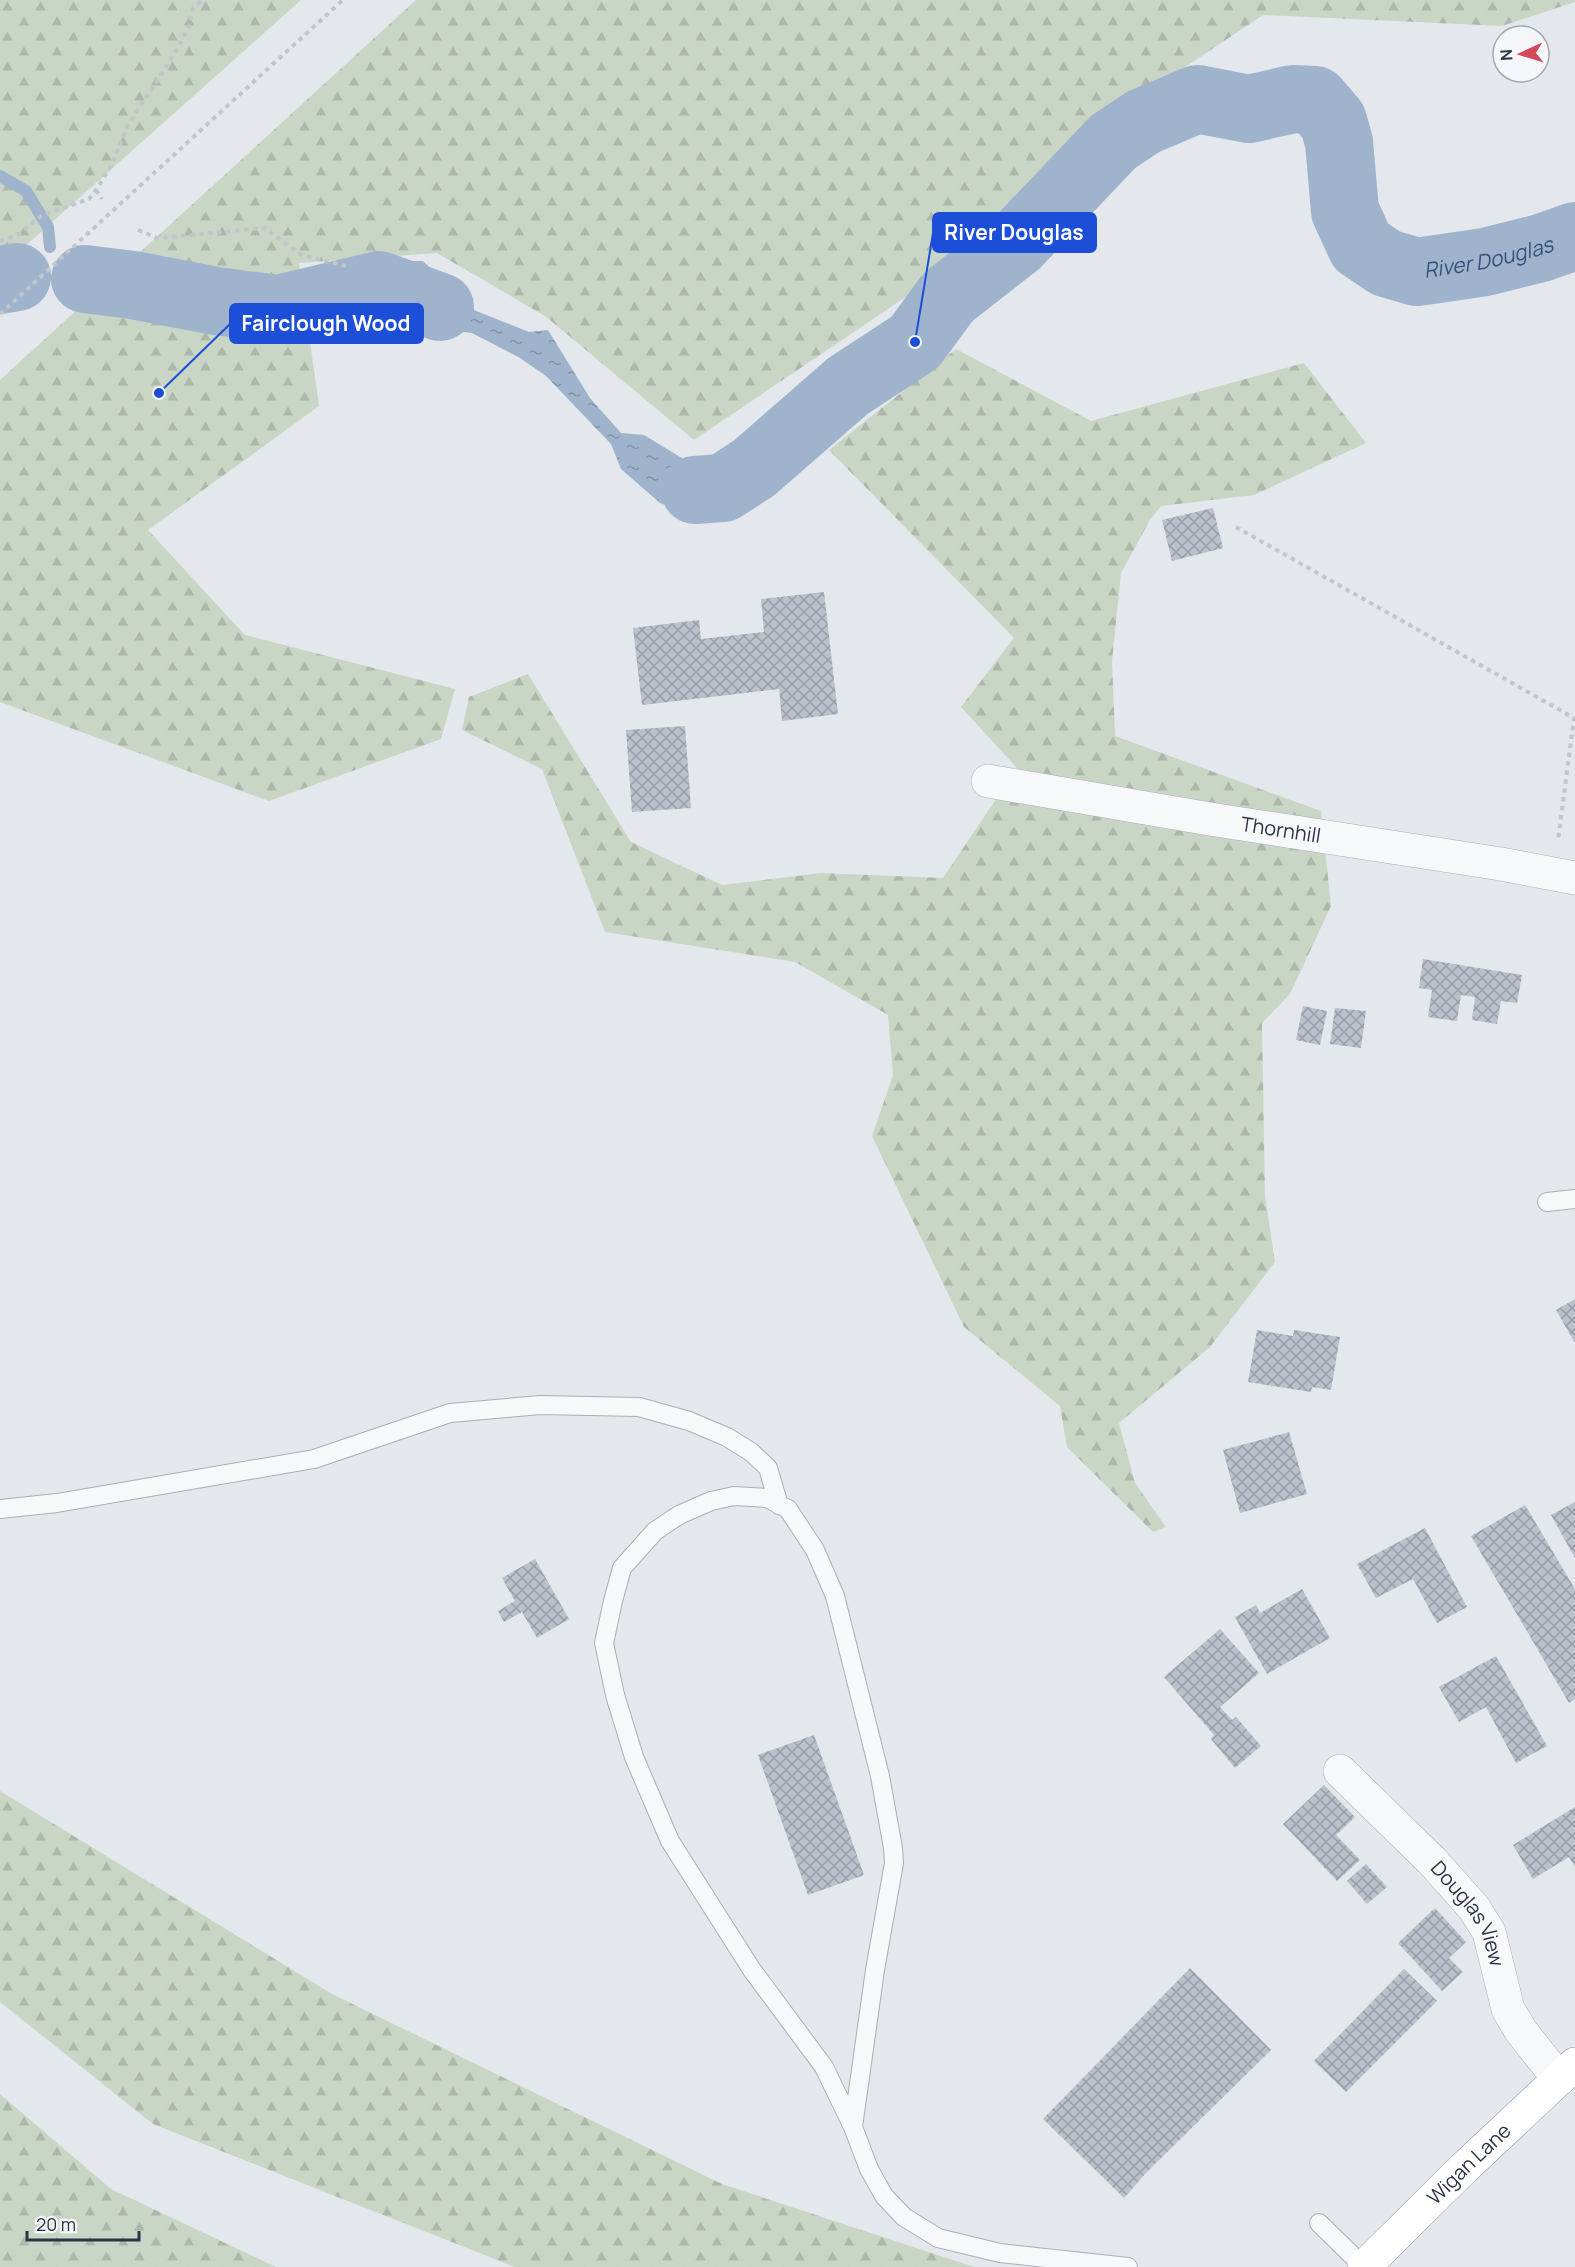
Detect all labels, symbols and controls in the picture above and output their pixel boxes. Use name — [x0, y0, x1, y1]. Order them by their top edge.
north arrow — [1491, 24, 1551, 84]
text: N — [1495, 49, 1517, 62]
callout: River Douglas — [933, 213, 1096, 252]
text: River Douglas — [944, 218, 1084, 246]
water label: River Douglas — [1422, 229, 1559, 284]
callout: Fairclough Wood — [230, 304, 423, 343]
text: Fairclough Wood — [242, 309, 410, 337]
street label: Thornhill — [1239, 810, 1323, 849]
street label: Douglas View — [1425, 1855, 1511, 1969]
street label: Wigan Lane — [1421, 2117, 1516, 2210]
scale bar — [27, 2204, 140, 2242]
text: 20 m — [36, 2212, 76, 2236]

